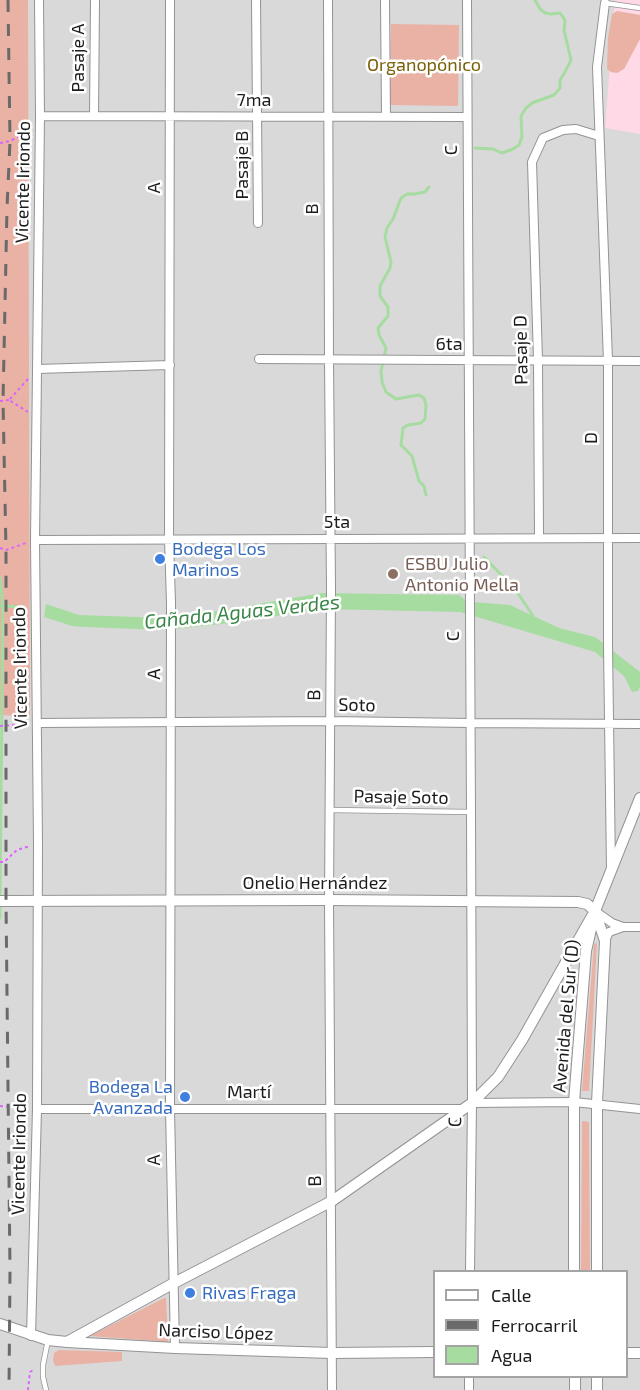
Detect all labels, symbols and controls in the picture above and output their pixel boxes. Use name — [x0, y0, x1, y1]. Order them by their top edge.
street label: Pasaje A — [67, 24, 89, 92]
park label: Organopónico — [367, 54, 481, 76]
street label: 7ma — [237, 89, 271, 111]
street label: Vicente Iriondo — [11, 121, 35, 243]
street label: Pasaje B — [231, 131, 253, 199]
street label: C — [440, 145, 462, 155]
street label: A — [143, 182, 165, 194]
street label: B — [301, 203, 323, 215]
street label: Pasaje D — [510, 315, 532, 385]
street label: 6ta — [435, 333, 463, 355]
street label: D — [580, 432, 602, 444]
street label: 5ta — [324, 511, 350, 533]
place label: Bodega Los Marinos — [172, 538, 266, 580]
marker: Bodega Los Marinos — [153, 552, 167, 566]
place label: ESBU Julio Antonio Mella — [405, 553, 519, 596]
marker: ESBU Julio Antonio Mella — [386, 567, 400, 581]
water label: Cañada Aguas Verdes — [143, 590, 341, 634]
street label: Vicente Iriondo — [8, 607, 32, 729]
street label: C — [442, 631, 464, 641]
street label: A — [143, 668, 165, 680]
street label: B — [303, 689, 325, 701]
street label: Soto — [338, 694, 376, 716]
street label: Pasaje Soto — [353, 785, 449, 809]
street label: Onelio Hernández — [242, 872, 388, 894]
street label: Avenida del Sur (D) — [549, 939, 583, 1093]
place label: Bodega La Avanzada — [89, 1076, 173, 1118]
street label: Martí — [227, 1081, 271, 1103]
marker: Bodega La Avanzada — [178, 1090, 192, 1104]
street label: Vicente Iriondo — [7, 1093, 31, 1215]
street label: C — [444, 1117, 466, 1127]
street label: A — [143, 1154, 165, 1166]
street label: B — [304, 1175, 326, 1187]
legend — [433, 1270, 628, 1378]
place label: Rivas Fraga — [202, 1282, 296, 1304]
text: Calle — [491, 1284, 532, 1306]
marker: Rivas Fraga — [183, 1286, 197, 1300]
text: Ferrocarril — [491, 1314, 577, 1336]
street label: Narciso López — [158, 1319, 274, 1345]
text: Agua — [491, 1344, 532, 1366]

